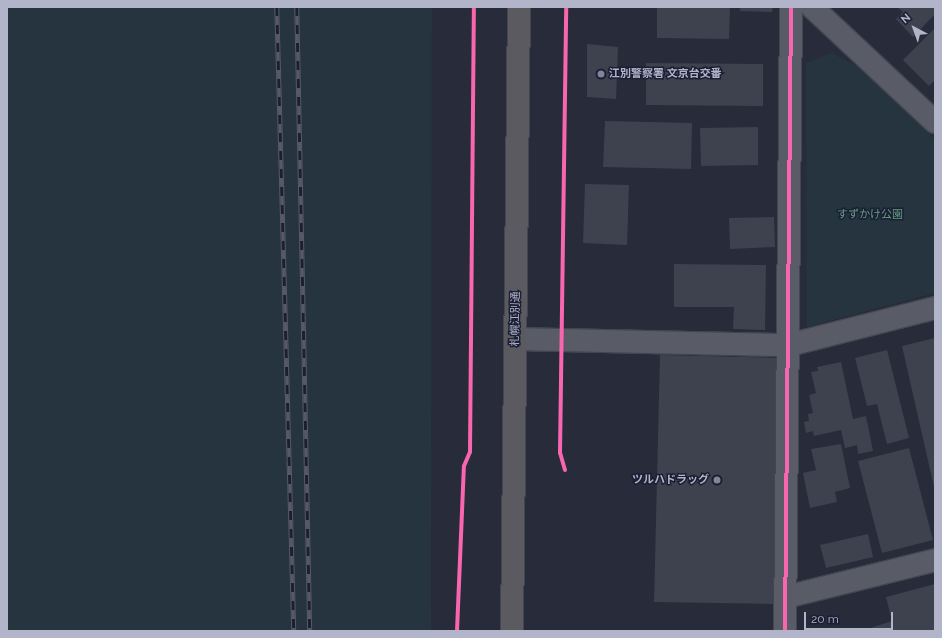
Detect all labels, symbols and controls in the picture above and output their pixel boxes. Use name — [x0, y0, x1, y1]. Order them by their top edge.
north arrow — [894, 8, 934, 48]
text: N — [898, 11, 913, 26]
place label: 江別警察署 文京台交番 — [609, 67, 722, 81]
marker: 江別警察署 文京台交番 — [596, 69, 606, 79]
park label: すずかけ公園 — [837, 208, 903, 222]
street label: 札幌江別通 — [509, 291, 523, 347]
place label: ツルハドラッグ — [632, 473, 709, 487]
marker: ツルハドラッグ — [712, 475, 722, 485]
scale bar — [806, 604, 895, 630]
text: 20 m — [811, 612, 839, 626]

